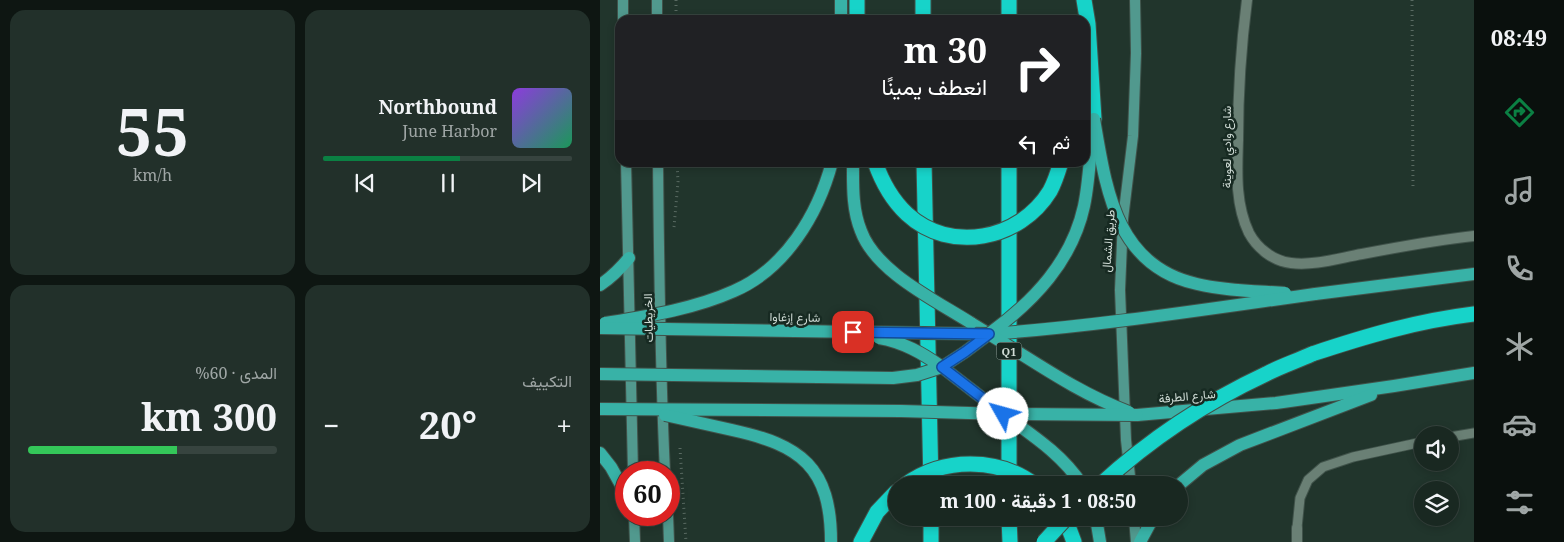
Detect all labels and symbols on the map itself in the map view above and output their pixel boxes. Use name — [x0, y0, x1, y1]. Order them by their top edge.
street label: شارع وادي لعوينة — [1218, 106, 1237, 188]
street label: طريق الشمال — [1097, 209, 1119, 273]
street label: الخريطيات — [639, 293, 657, 343]
street label: شارع إزغاوا — [769, 308, 821, 327]
pin — [832, 311, 874, 353]
road number: Q1 — [996, 342, 1022, 360]
street label: شارع الطرفة — [1158, 385, 1216, 408]
position arrow — [976, 387, 1028, 439]
speed limit sign: 60 — [615, 461, 680, 526]

